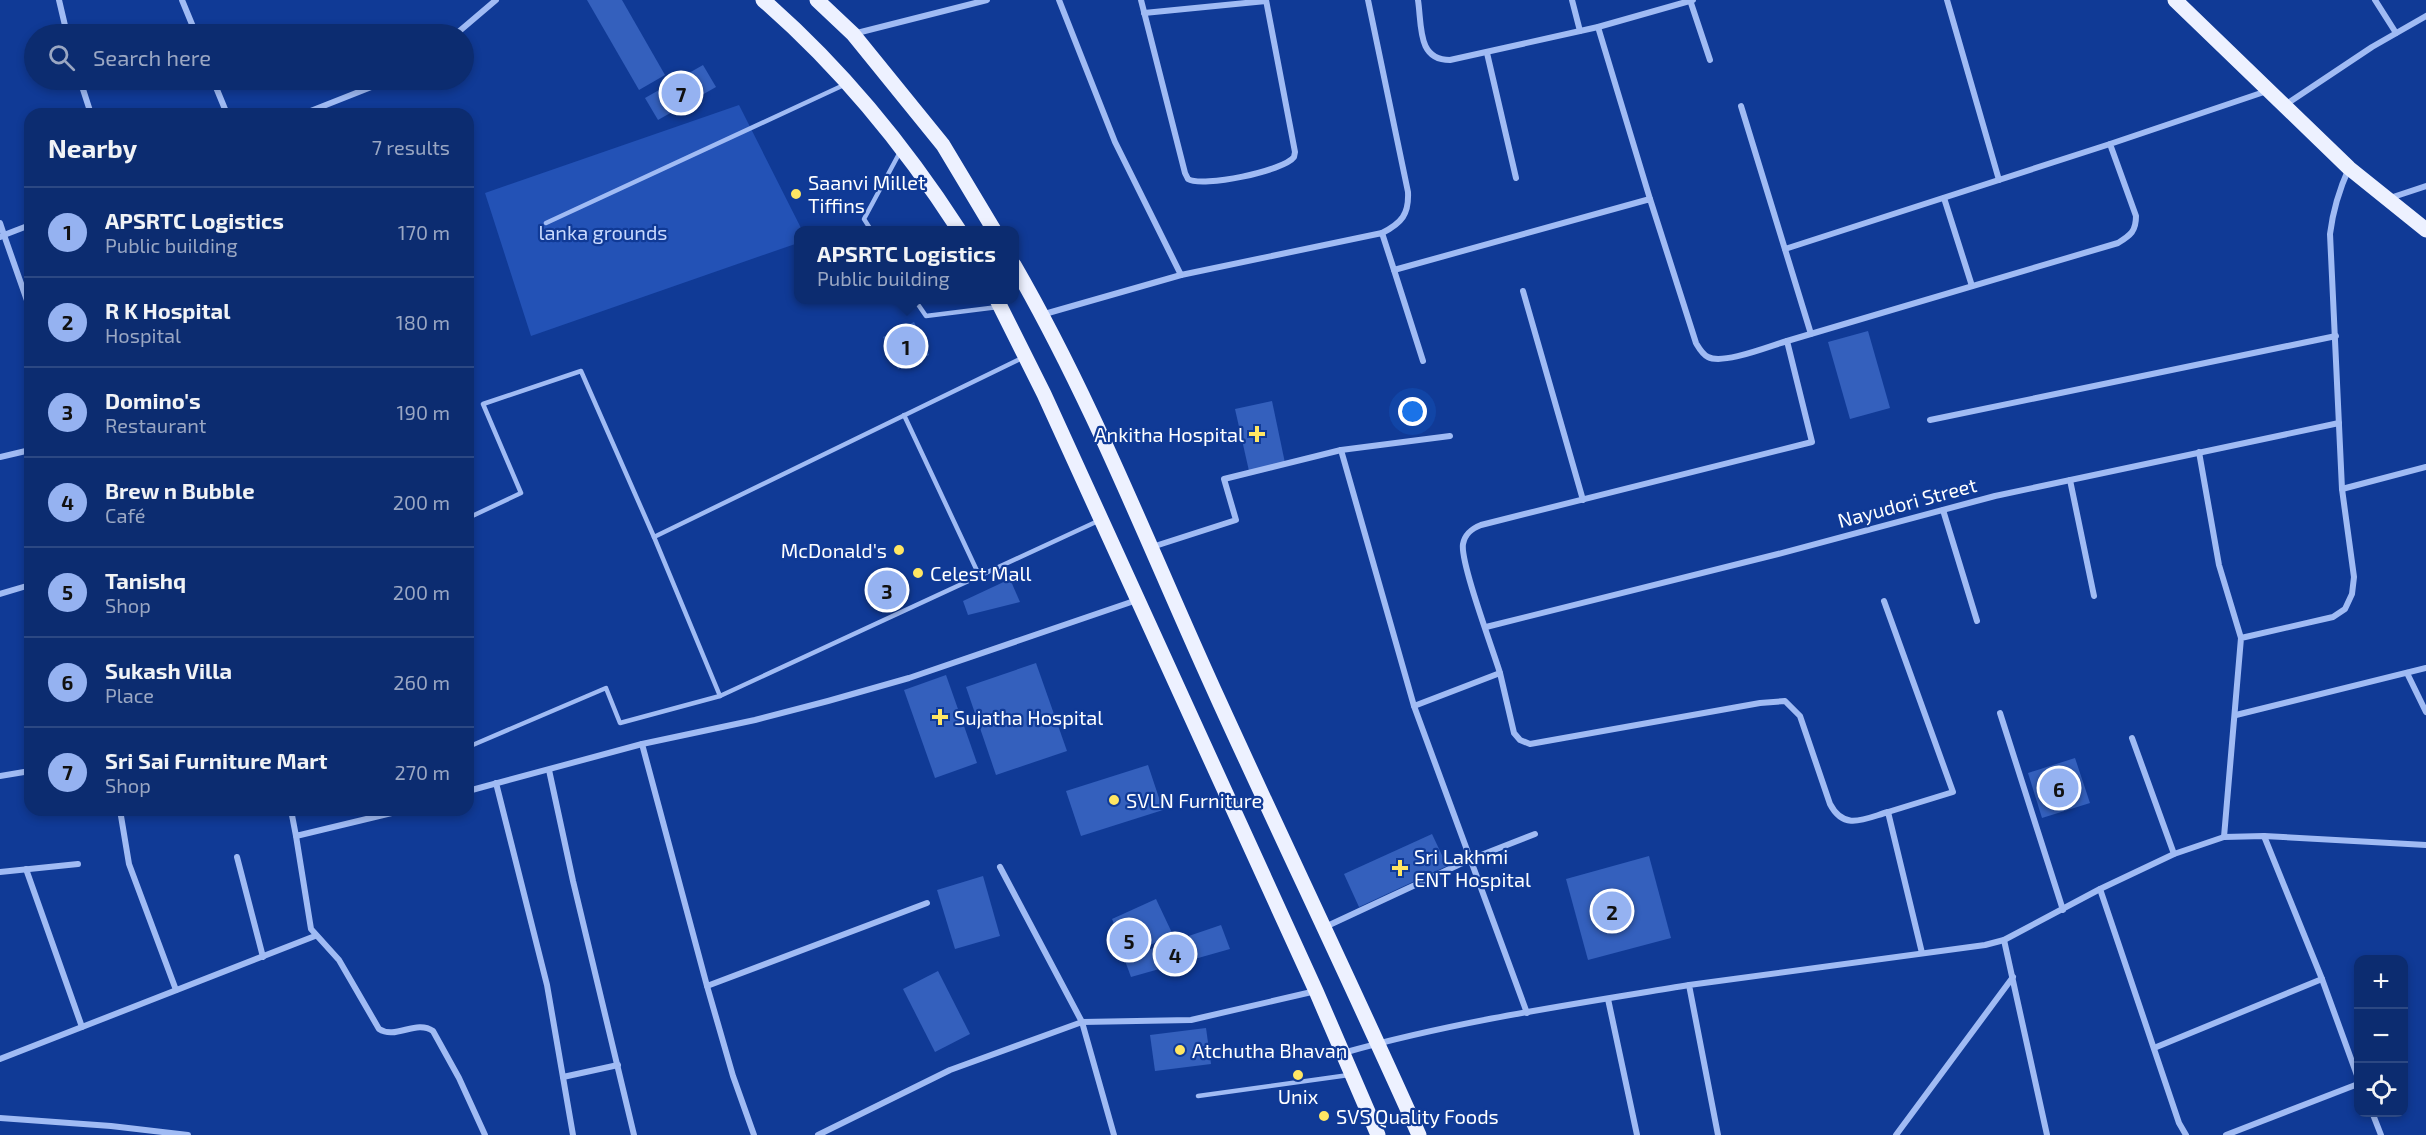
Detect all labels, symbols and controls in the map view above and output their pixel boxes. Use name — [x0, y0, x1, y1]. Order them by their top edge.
search box — [24, 24, 474, 90]
icon: search — [45, 41, 78, 74]
text: Search here — [93, 44, 211, 70]
pin: 7 — [662, 70, 700, 116]
text: Nearby — [48, 132, 137, 163]
text: 7 results — [372, 135, 450, 159]
place label: Saanvi Millet Tiffins — [808, 170, 926, 217]
marker: Saanvi Millet Tiffins — [789, 187, 803, 201]
text: APSRTC Logistics — [105, 207, 284, 233]
text: 1 — [63, 220, 72, 244]
text: 170 m — [398, 220, 450, 244]
park label: lanka grounds — [538, 220, 668, 244]
popup — [794, 226, 1019, 304]
text: Public building — [105, 233, 238, 257]
text: APSRTC Logistics — [817, 240, 996, 266]
text: Public building — [817, 266, 950, 290]
text: R K Hospital — [105, 297, 230, 323]
text: 2 — [62, 310, 73, 334]
text: 180 m — [396, 310, 450, 334]
text: Hospital — [105, 323, 181, 347]
pin: 1 — [886, 324, 926, 368]
text: Domino's — [105, 387, 201, 413]
your location — [1398, 397, 1427, 426]
text: 3 — [62, 400, 73, 424]
text: 190 m — [397, 400, 450, 424]
text: Restaurant — [105, 413, 206, 437]
place label: Ankitha Hospital — [1094, 422, 1244, 446]
marker: Ankitha Hospital — [1248, 425, 1266, 443]
street label: Nayudori Street — [1835, 472, 1979, 532]
text: Brew n Bubble — [105, 477, 255, 503]
text: 4 — [61, 490, 74, 514]
text: 200 m — [393, 490, 450, 514]
text: Café — [105, 503, 146, 527]
place label: McDonald's — [781, 538, 887, 562]
marker: McDonald's — [892, 543, 906, 557]
place label: Celest Mall — [930, 561, 1032, 585]
marker: Celest Mall — [911, 566, 925, 580]
text: Tanishq — [105, 567, 186, 593]
pin: 3 — [868, 568, 906, 612]
text: 5 — [62, 580, 73, 604]
text: 200 m — [393, 580, 450, 604]
text: Shop — [105, 593, 151, 617]
text: Sukash Villa — [105, 657, 232, 683]
text: 6 — [62, 670, 73, 694]
text: 260 m — [393, 670, 450, 694]
text: Place — [105, 683, 154, 707]
place label: Sujatha Hospital — [954, 705, 1103, 729]
marker: Sujatha Hospital — [931, 708, 949, 726]
text: Sri Sai Furniture Mart — [105, 747, 328, 773]
text: 7 — [62, 760, 73, 784]
text: 270 m — [394, 760, 450, 784]
pin: 6 — [2040, 766, 2078, 810]
text: Shop — [105, 773, 151, 797]
place label: SVLN Furniture — [1126, 788, 1262, 812]
marker: SVLN Furniture — [1107, 793, 1121, 807]
place label: Sri Lakhmi ENT Hospital — [1414, 844, 1531, 891]
marker: Sri Lakhmi ENT Hospital — [1391, 859, 1409, 877]
pin: 2 — [1592, 888, 1632, 934]
pin: 5 — [1110, 918, 1148, 962]
pin: 4 — [1156, 932, 1194, 976]
map controls — [2354, 955, 2408, 1117]
button: + — [2354, 955, 2408, 1009]
button: − — [2354, 1009, 2408, 1063]
place label: Atchutha Bhavan — [1192, 1038, 1347, 1062]
marker: Atchutha Bhavan — [1173, 1043, 1187, 1057]
button: locate — [2354, 1063, 2408, 1117]
marker: Unix — [1291, 1068, 1305, 1082]
place label: Unix — [1278, 1084, 1319, 1108]
place label: SVS Quality Foods — [1336, 1104, 1499, 1128]
marker: SVS Quality Foods — [1317, 1109, 1331, 1123]

